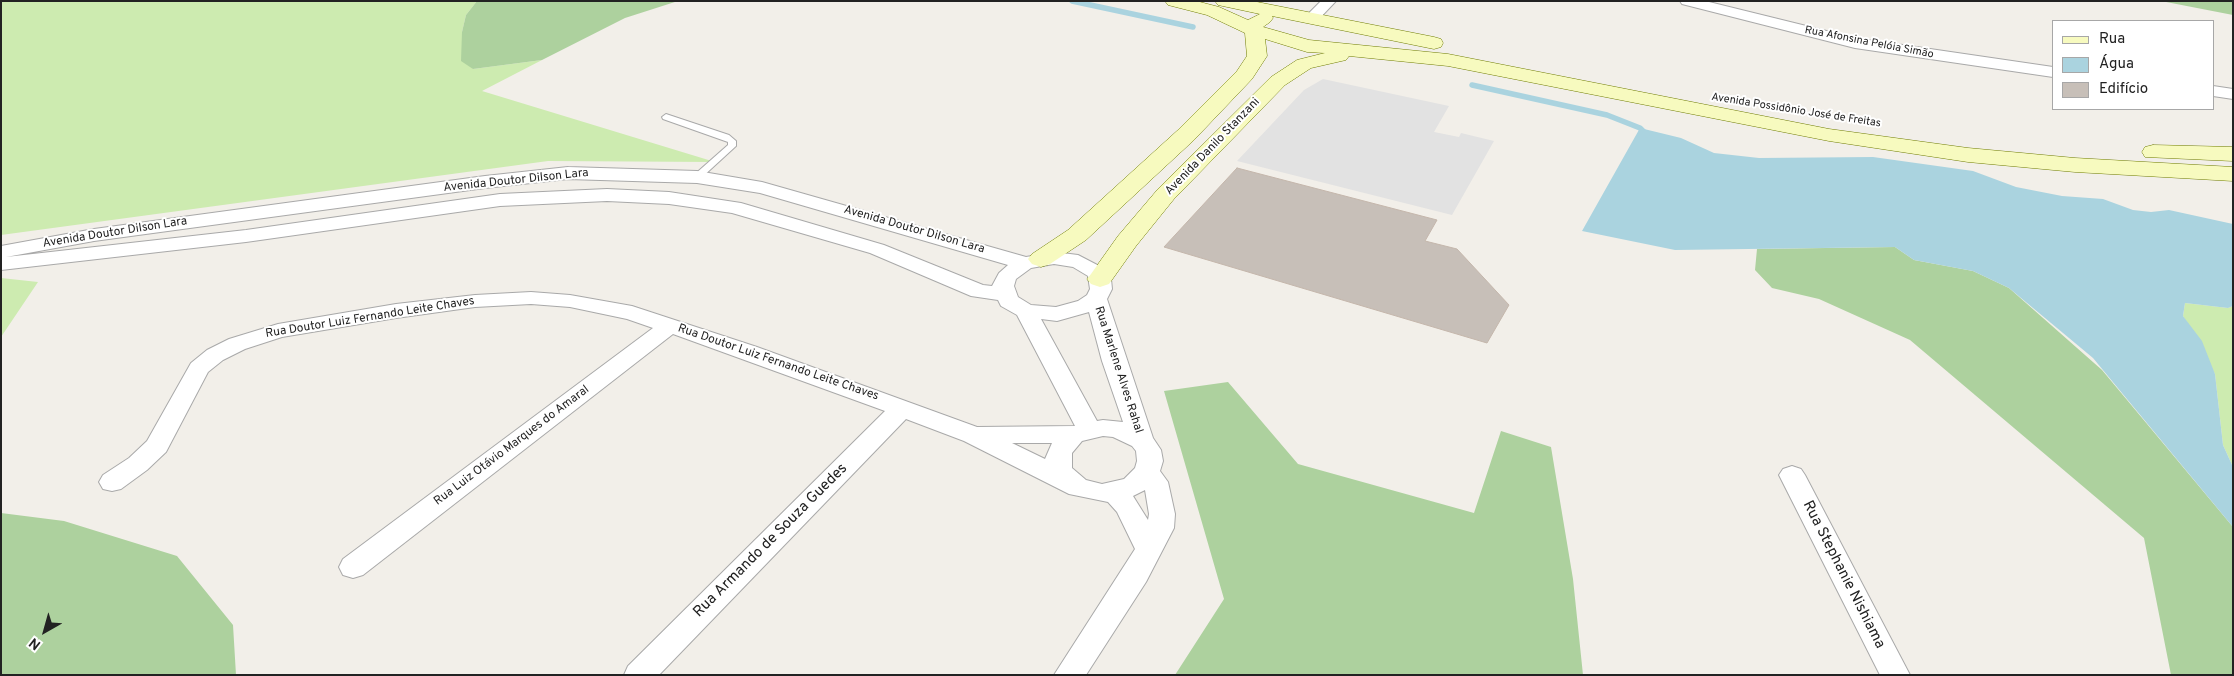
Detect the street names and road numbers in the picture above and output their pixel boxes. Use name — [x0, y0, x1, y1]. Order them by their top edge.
street label: Rua Afonsina Pelóia Simão — [1803, 24, 1935, 62]
street label: Avenida Possidônio José de Freitas — [1710, 91, 1882, 131]
street label: Avenida Danilo Stanzani — [1163, 95, 1263, 199]
street label: Avenida Doutor Dilson Lara — [443, 166, 589, 196]
street label: Avenida Doutor Dilson Lara — [842, 203, 986, 257]
street label: Avenida Doutor Dilson Lara — [42, 214, 188, 252]
street label: Rua Doutor Luiz Fernando Leite Chaves — [264, 294, 476, 342]
street label: Rua Marlene Alves Rahal — [1091, 305, 1145, 435]
street label: Rua Doutor Luiz Fernando Leite Chaves — [676, 322, 880, 404]
street label: Rua Luiz Otávio Marques do Amaral — [432, 383, 592, 509]
street label: Rua Armando de Souza Guedes — [690, 460, 852, 622]
street label: Rua Stephanie Nishiama — [1798, 498, 1888, 652]

